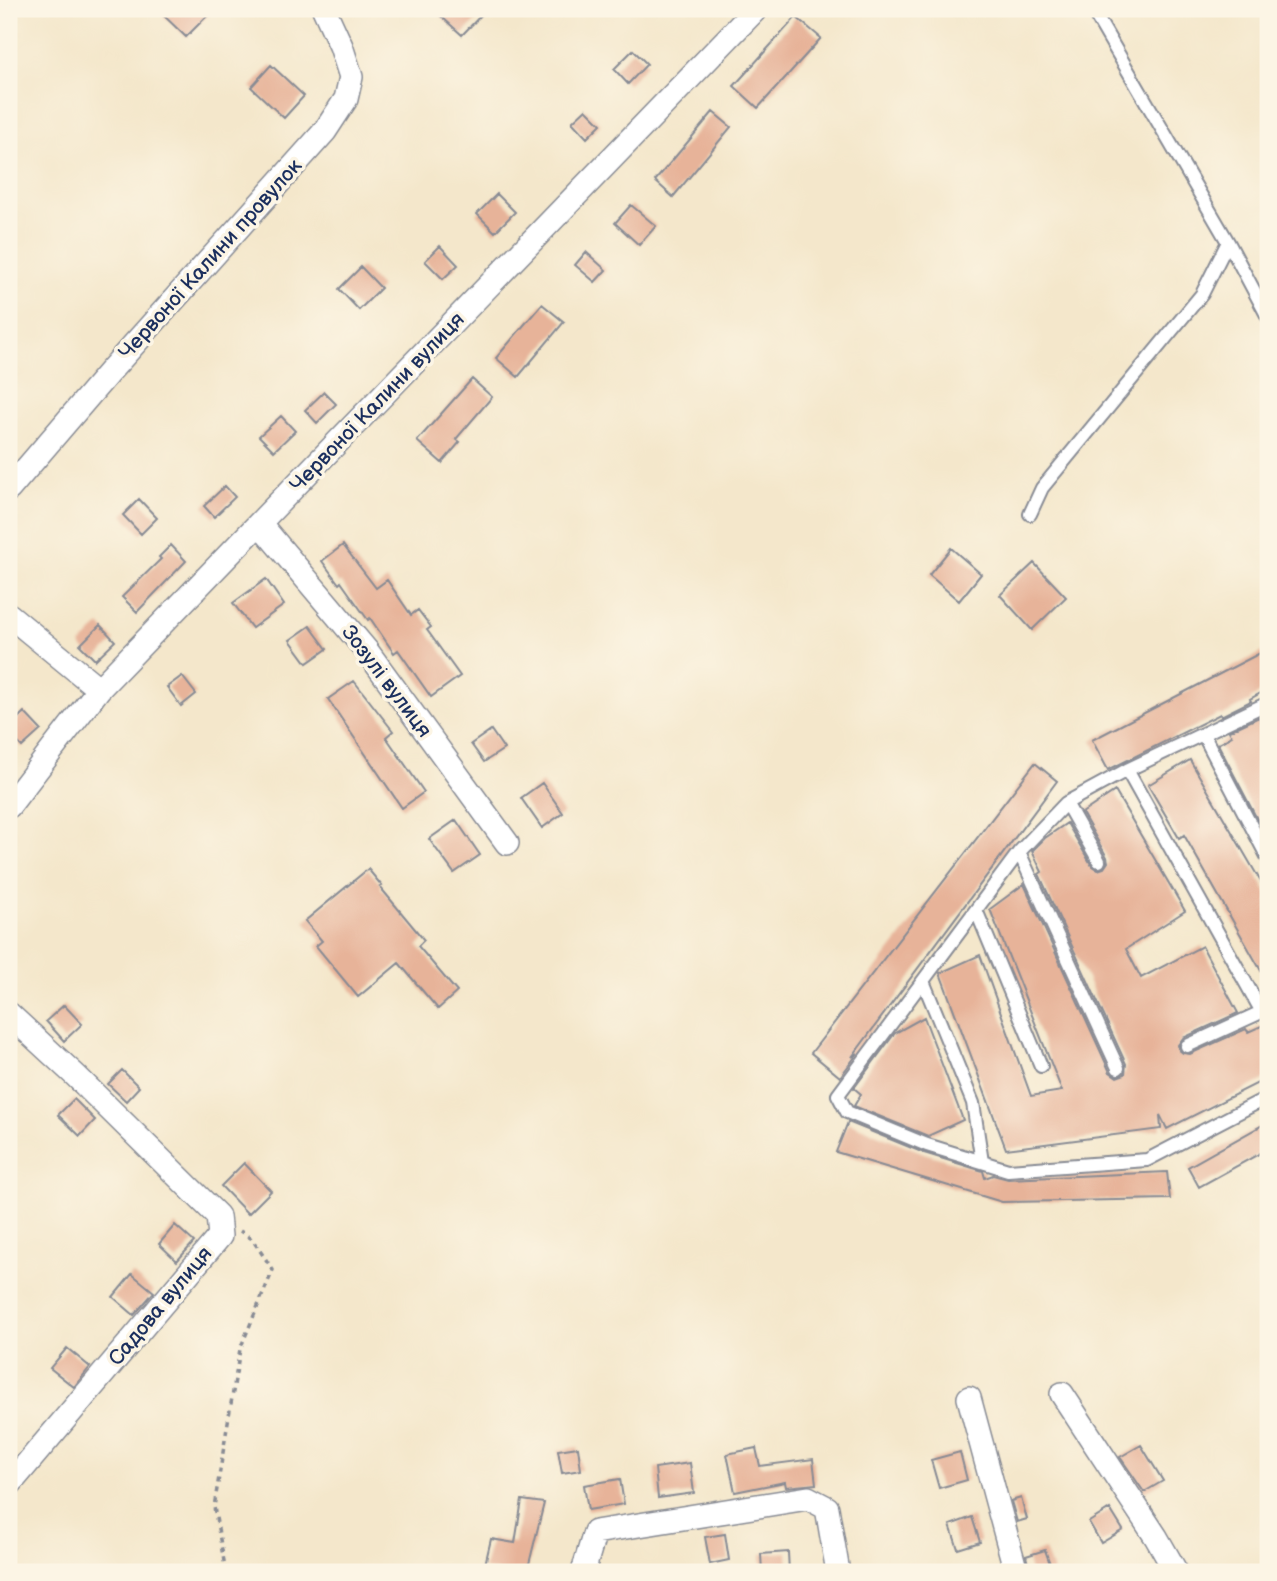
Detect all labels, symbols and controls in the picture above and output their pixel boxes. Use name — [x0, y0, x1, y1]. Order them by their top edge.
street label: Червоної Калини провулок — [114, 154, 307, 365]
street label: Червоної Калини вулиця — [285, 307, 470, 497]
street label: Зозулі вулиця — [336, 620, 437, 742]
street label: Садова вулиця — [103, 1242, 217, 1371]

